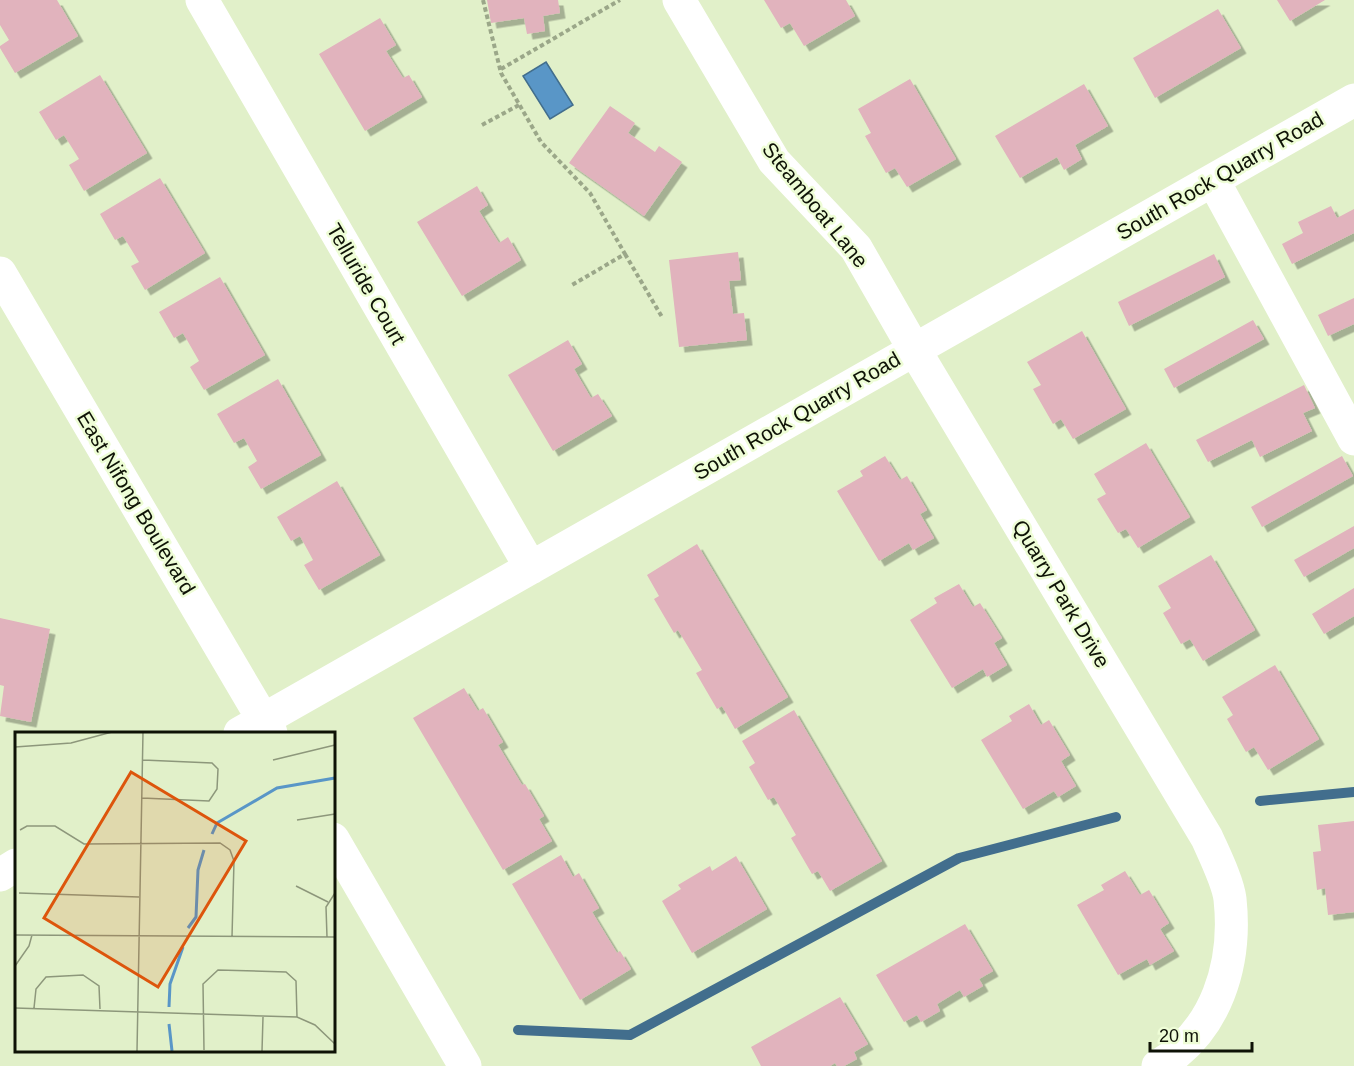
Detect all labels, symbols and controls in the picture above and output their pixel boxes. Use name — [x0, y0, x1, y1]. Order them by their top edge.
street label: South Rock Quarry Road — [1112, 107, 1327, 244]
street label: Steamboat Lane — [758, 138, 873, 272]
street label: Telluride Court — [323, 219, 410, 348]
street label: South Rock Quarry Road — [689, 347, 904, 484]
street label: East Nifong Boulevard — [73, 407, 200, 598]
street label: Quarry Park Drive — [1008, 516, 1115, 672]
inset map — [15, 732, 334, 1051]
scale bar — [1150, 1015, 1252, 1053]
text: 20 m — [1159, 1026, 1199, 1046]

